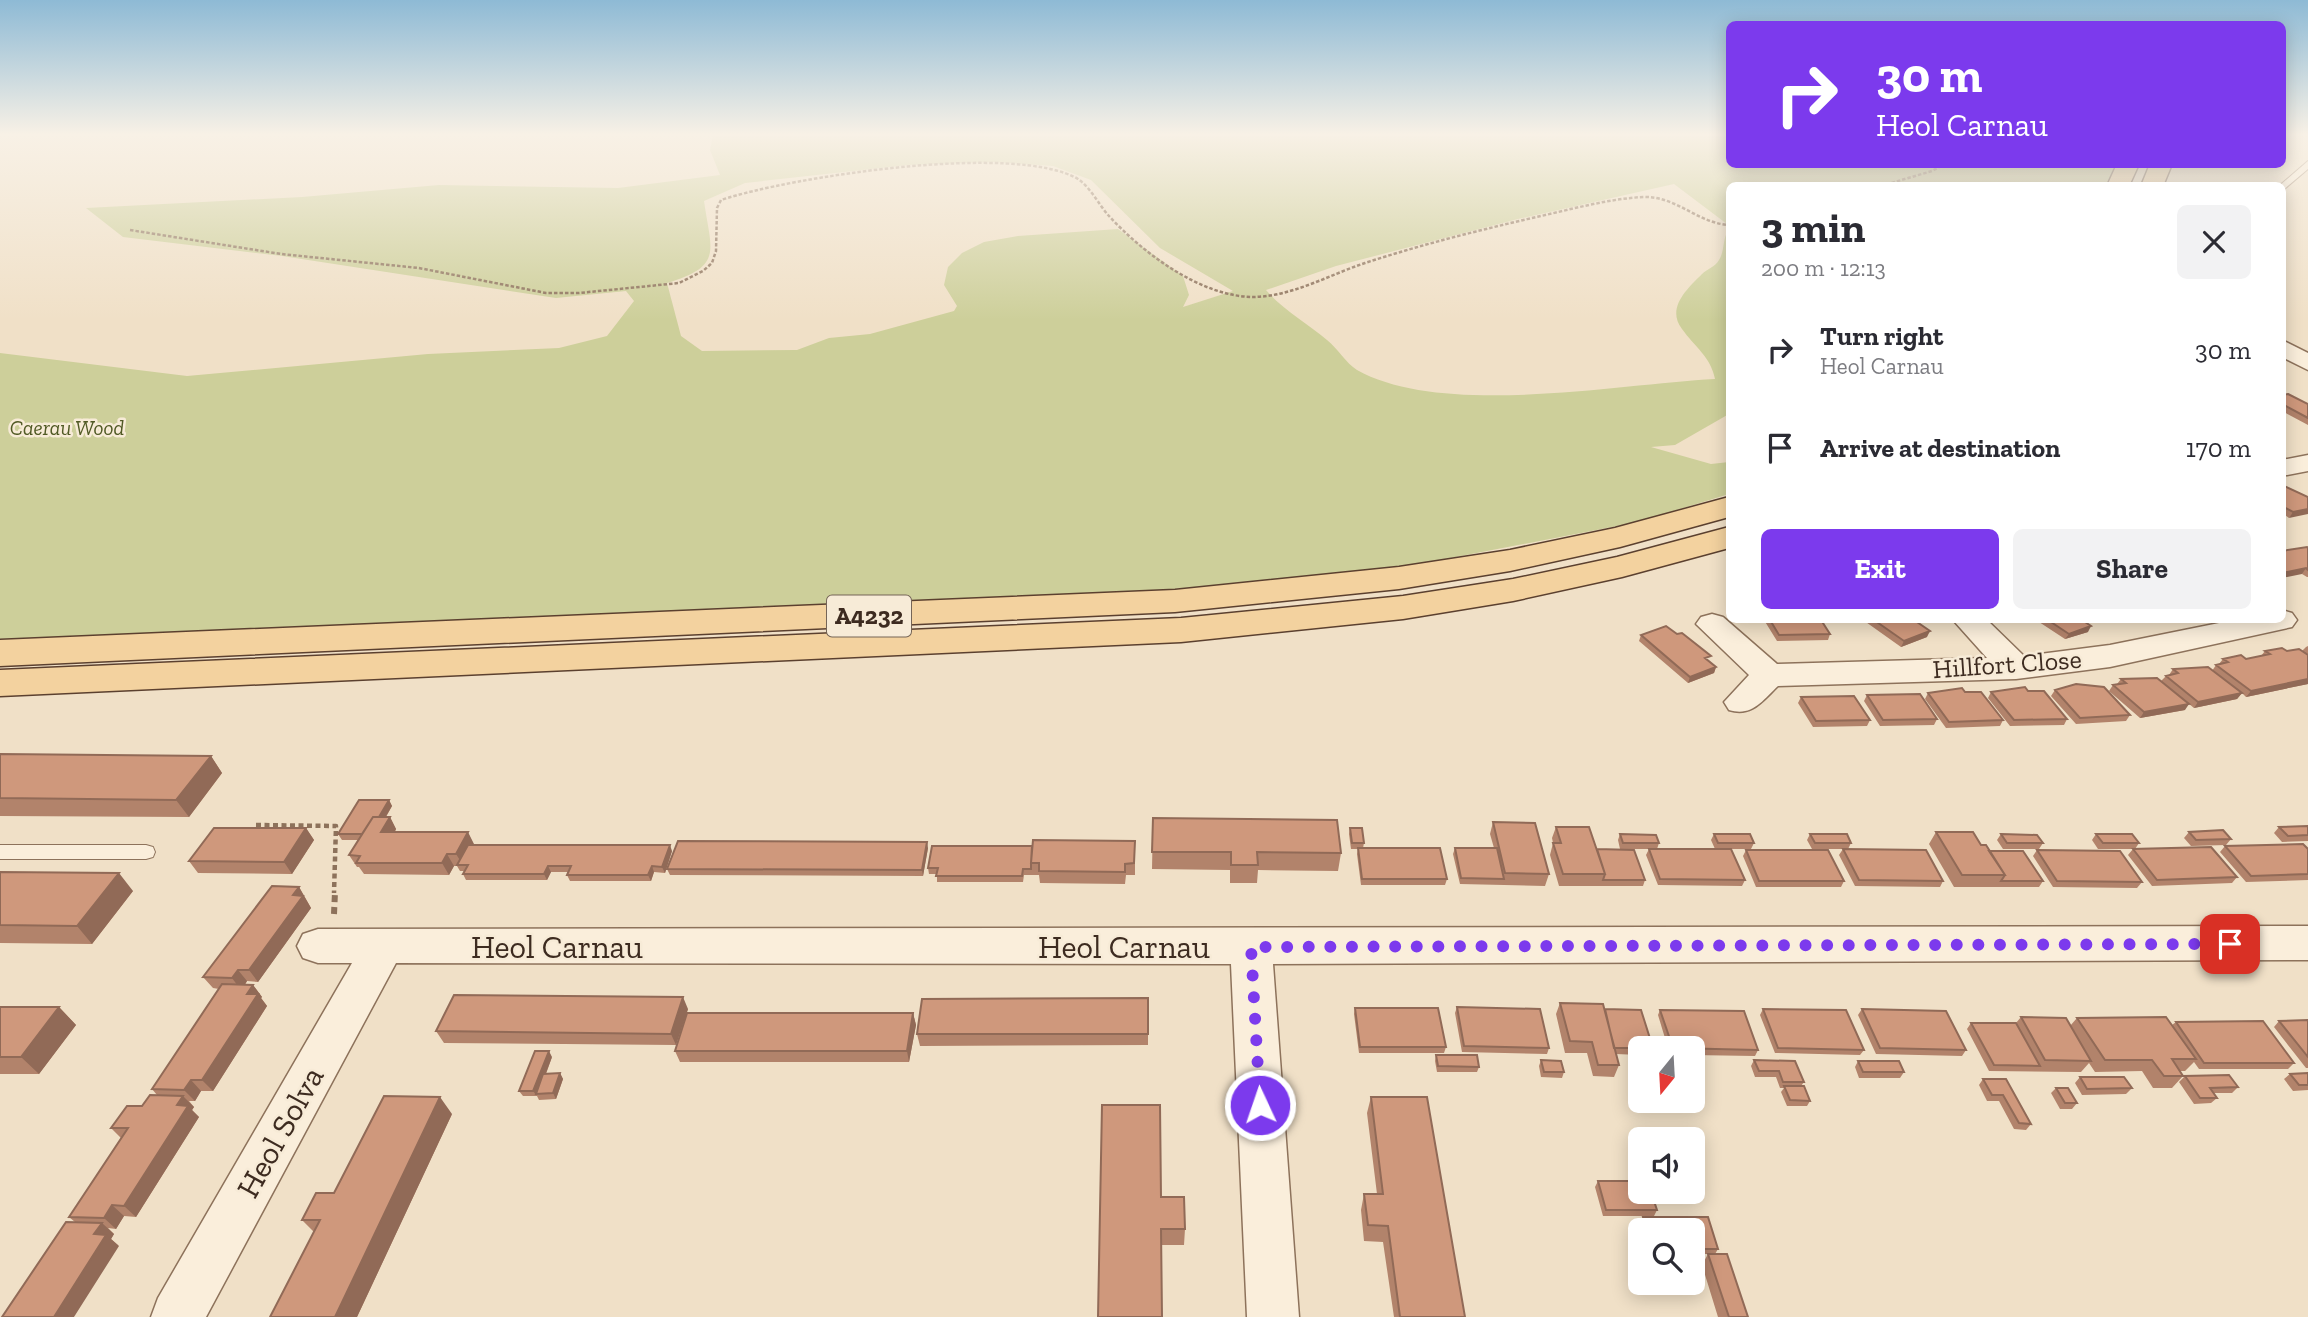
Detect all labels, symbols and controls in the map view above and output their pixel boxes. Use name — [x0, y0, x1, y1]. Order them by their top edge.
text: 30 m — [1876, 46, 1982, 105]
icon: right — [1761, 49, 1852, 140]
text: Heol Carnau — [1876, 106, 2048, 144]
text: 3 min — [1761, 202, 1866, 253]
button: close — [2177, 205, 2251, 279]
text: 200 m · 12:13 — [1761, 254, 1886, 282]
text: Turn right — [1820, 320, 1943, 352]
icon: right — [1761, 331, 1799, 369]
text: 30 m — [2195, 334, 2251, 366]
text: Heol Carnau — [1820, 352, 1944, 380]
park label: Caerau Wood — [10, 415, 125, 440]
icon: arrive — [1761, 429, 1799, 467]
text: Arrive at destination — [1820, 432, 2060, 464]
text: 170 m — [2186, 432, 2251, 464]
button: Exit — [1761, 529, 1999, 609]
button: Share — [2013, 529, 2251, 609]
road number: A4232 — [827, 596, 911, 636]
street label: Hillfort Close — [1931, 643, 2083, 685]
pin — [2200, 914, 2260, 974]
icon: arrive — [2211, 925, 2249, 963]
street label: Heol Carnau — [471, 928, 643, 966]
street label: Heol Carnau — [1038, 928, 1210, 966]
north arrow — [1628, 1036, 1704, 1113]
map controls — [1628, 1036, 1705, 1295]
street label: Heol Solva — [228, 1060, 332, 1204]
position arrow — [1223, 1068, 1297, 1142]
button: sound — [1628, 1127, 1705, 1204]
button: search — [1628, 1218, 1705, 1295]

